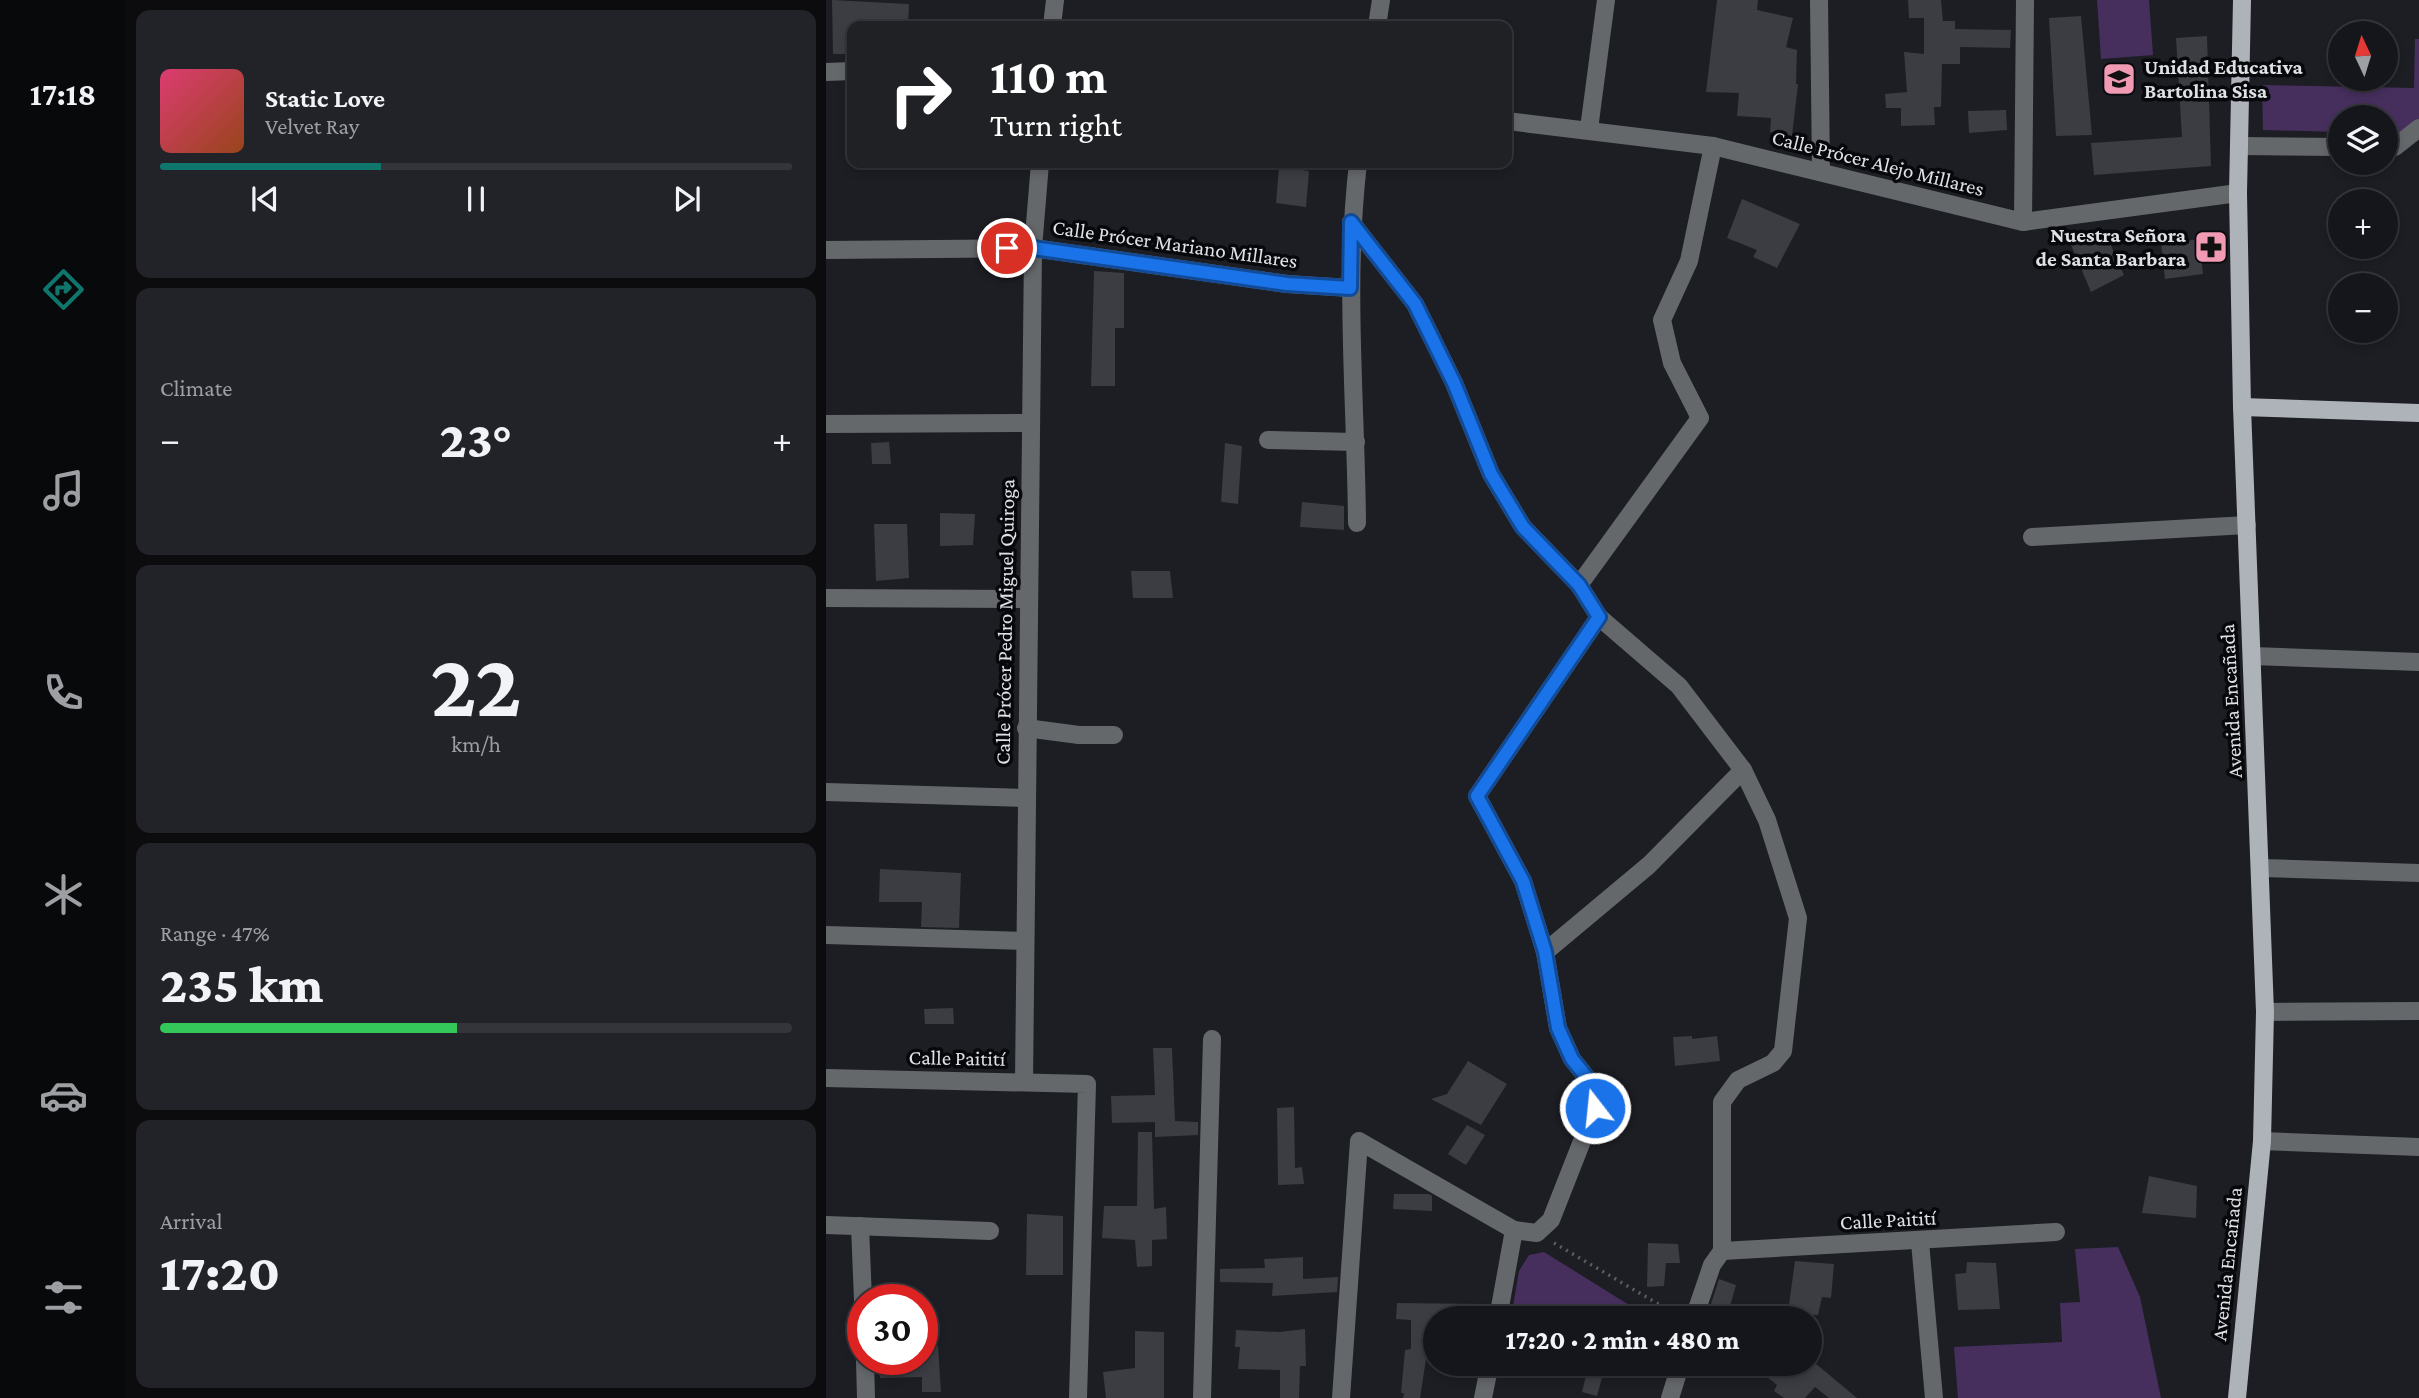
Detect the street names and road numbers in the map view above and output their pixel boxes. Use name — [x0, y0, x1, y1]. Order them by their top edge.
street label: Calle Prócer Alejo Millares — [1769, 125, 1987, 201]
street label: Calle Prócer Mariano Millares — [1051, 215, 1299, 273]
street label: Calle Prócer Pedro Miguel Quiroga — [991, 479, 1019, 765]
street label: Avenida Encañada — [2215, 623, 2247, 779]
street label: Calle Paitití — [909, 1045, 1007, 1071]
street label: Avenida Encañada — [2207, 1186, 2247, 1342]
street label: Calle Paitití — [1839, 1205, 1938, 1235]

